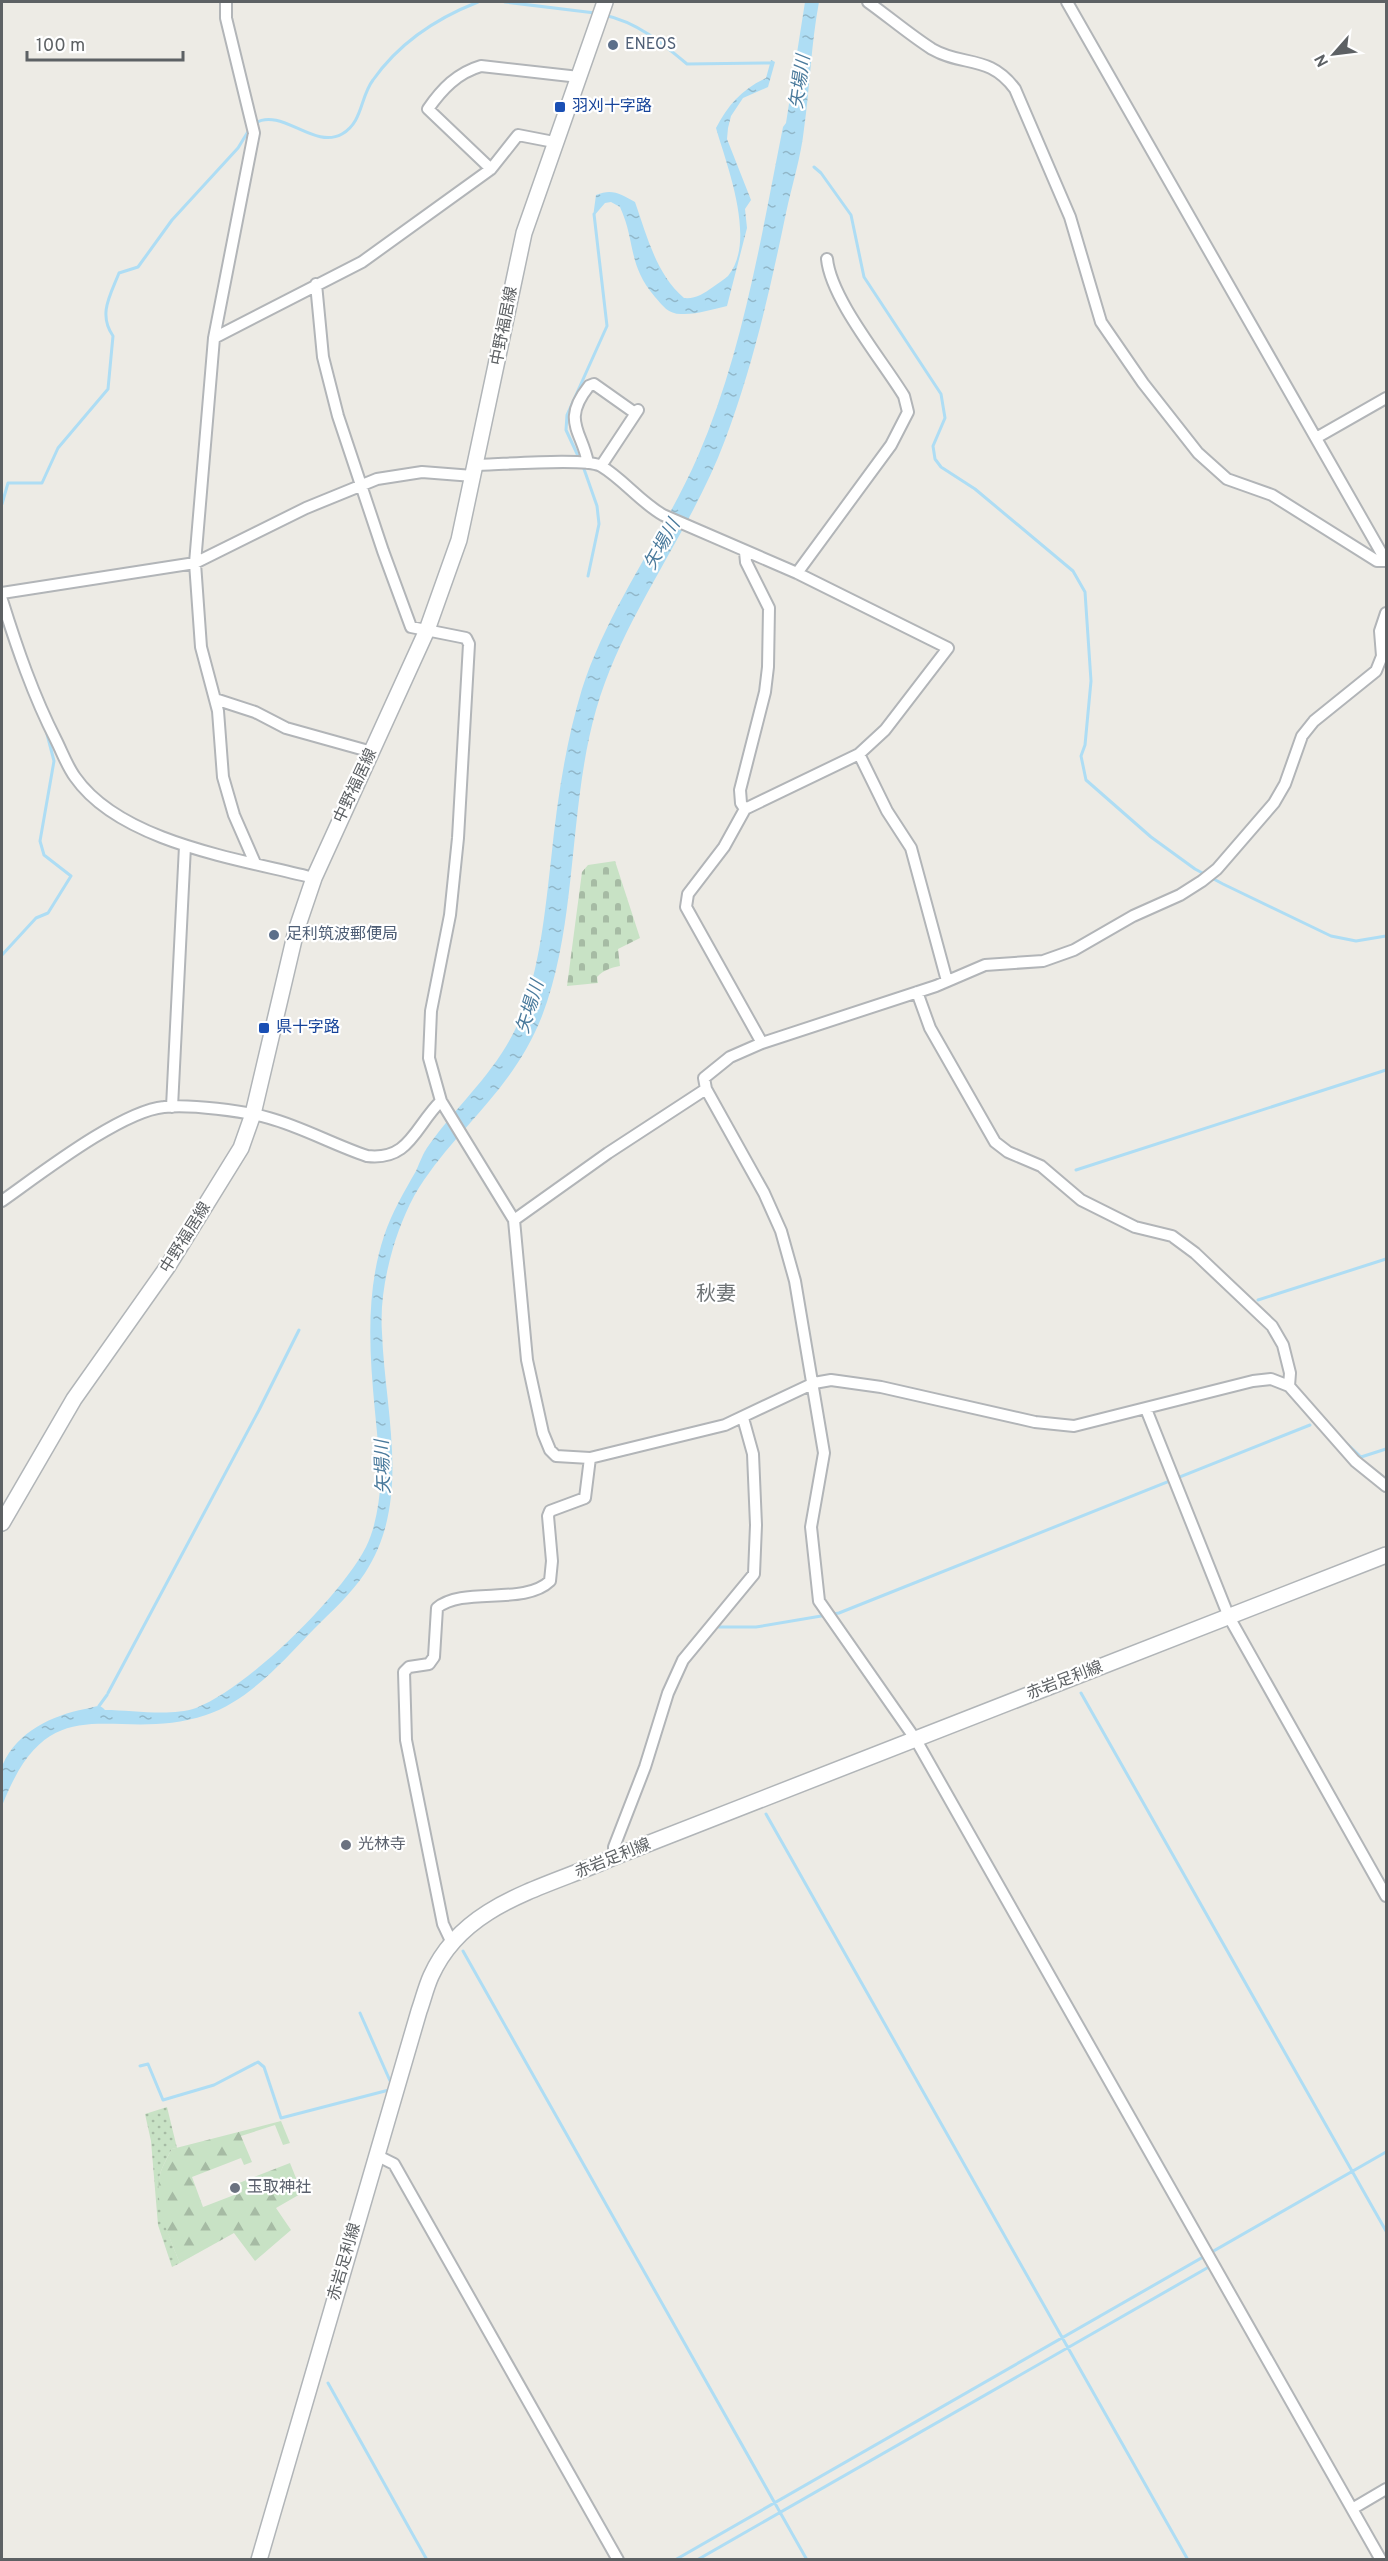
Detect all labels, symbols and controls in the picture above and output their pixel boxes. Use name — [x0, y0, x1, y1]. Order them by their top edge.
scale bar — [27, 24, 183, 62]
north arrow — [1304, 24, 1364, 84]
text: 100 m — [36, 35, 85, 58]
place label: ENEOS — [625, 35, 676, 55]
marker: ENEOS — [606, 38, 620, 52]
text: N — [1311, 50, 1334, 70]
water label: 矢場川 — [786, 52, 816, 110]
place label: 羽刈十字路 — [572, 97, 652, 117]
marker: 羽刈十字路 — [553, 100, 567, 114]
street label: 中野福居線 — [488, 285, 522, 367]
water label: 矢場川 — [640, 514, 687, 574]
street label: 中野福居線 — [330, 746, 382, 826]
place label: 足利筑波郵便局 — [286, 925, 398, 945]
marker: 足利筑波郵便局 — [267, 928, 281, 942]
water label: 矢場川 — [512, 976, 550, 1036]
place label: 県十字路 — [276, 1018, 340, 1038]
marker: 県十字路 — [257, 1021, 271, 1035]
street label: 中野福居線 — [156, 1199, 216, 1277]
district label: 秋妻 — [696, 1282, 736, 1308]
water label: 矢場川 — [371, 1438, 396, 1494]
street label: 赤岩足利線 — [1024, 1657, 1106, 1705]
place label: 光林寺 — [358, 1835, 406, 1855]
street label: 赤岩足利線 — [572, 1835, 654, 1883]
marker: 光林寺 — [339, 1838, 353, 1852]
place label: 玉取神社 — [247, 2178, 311, 2198]
marker: 玉取神社 — [228, 2181, 242, 2195]
street label: 赤岩足利線 — [324, 2221, 366, 2303]

